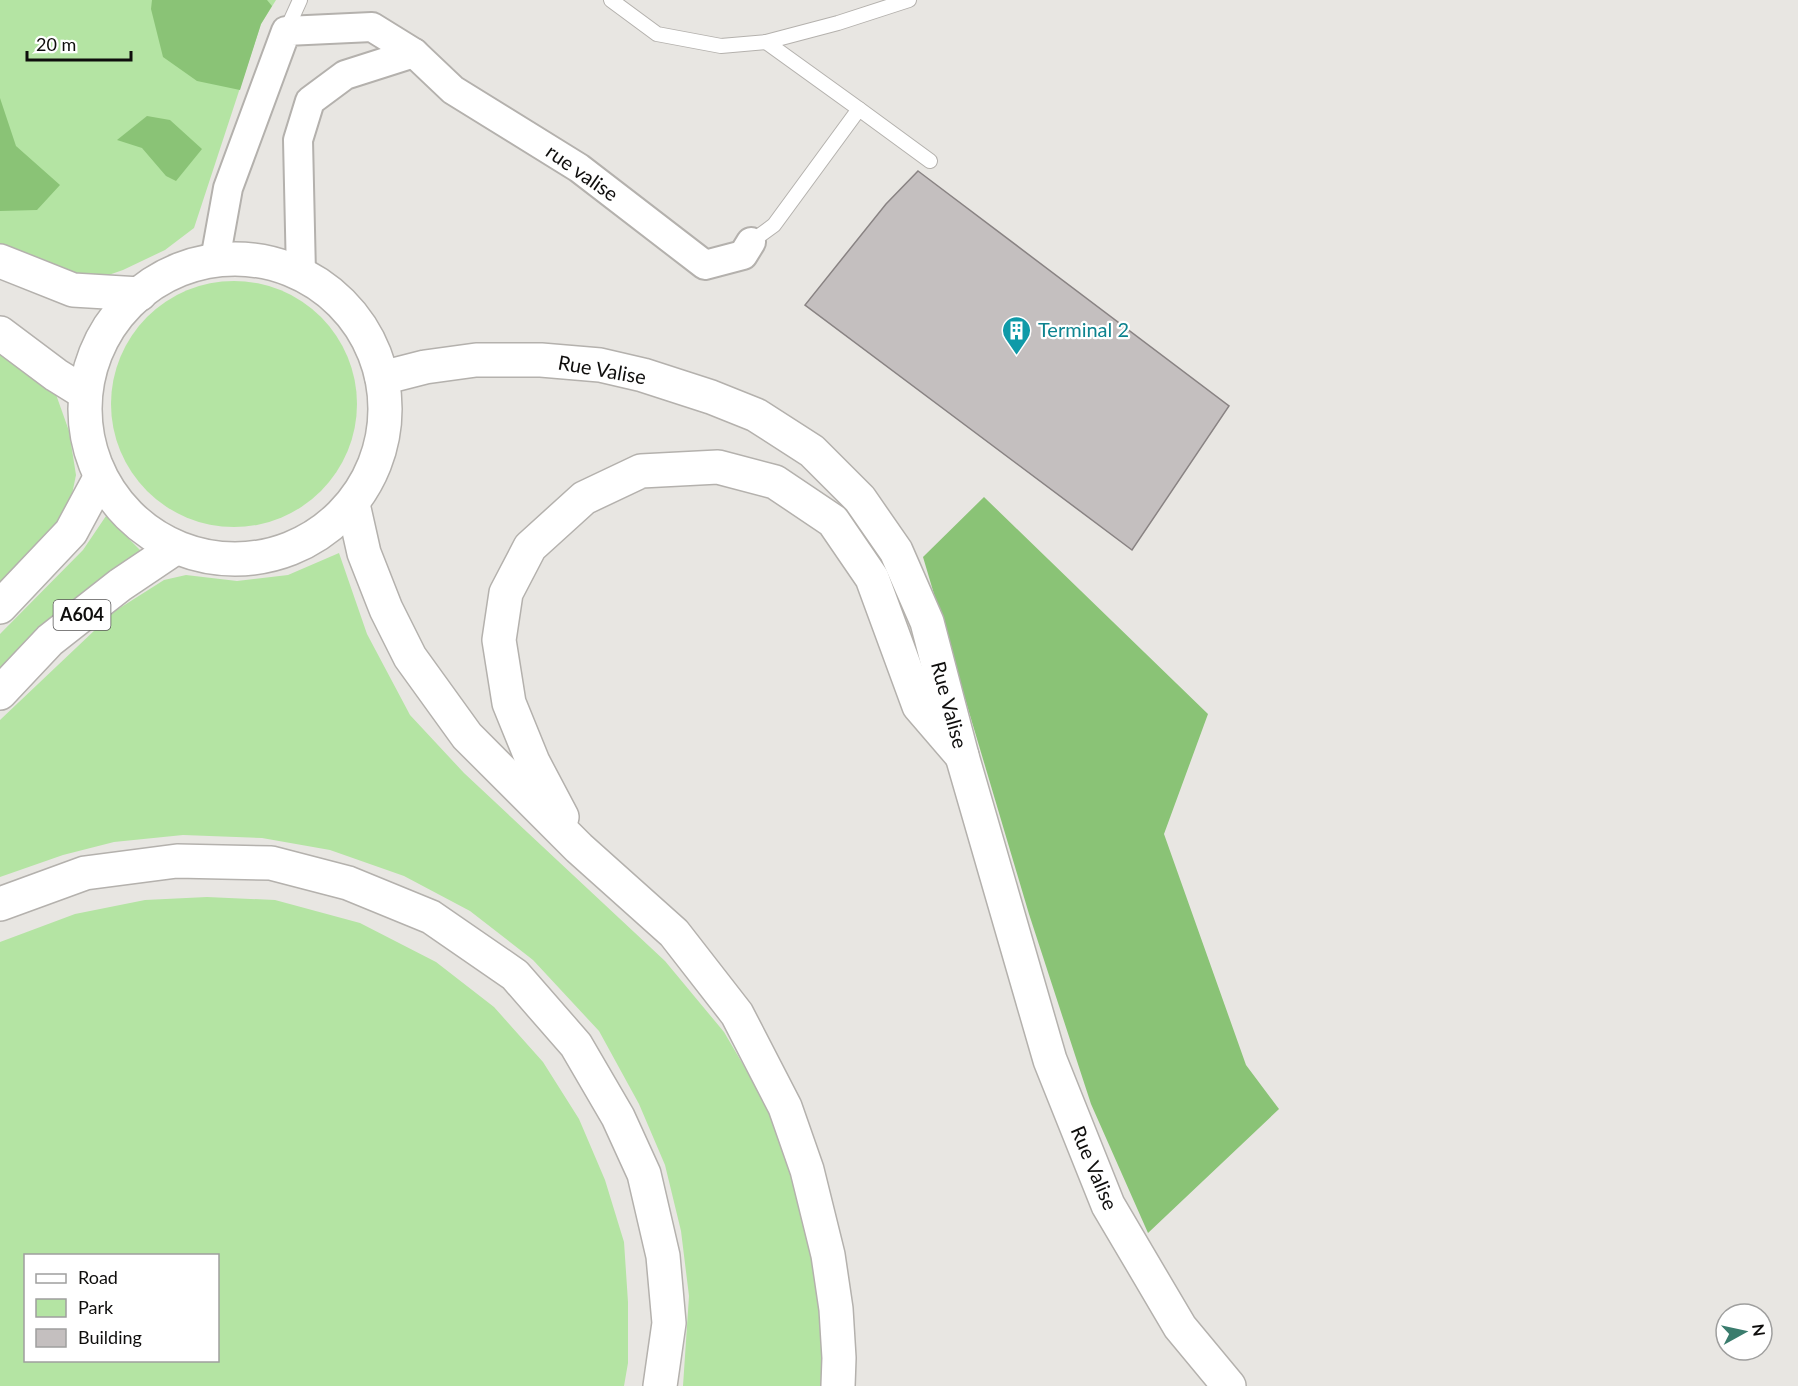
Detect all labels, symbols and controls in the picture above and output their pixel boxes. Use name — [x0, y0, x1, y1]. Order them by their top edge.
scale bar — [27, 24, 130, 62]
text: 20 m — [36, 33, 76, 55]
street label: rue valise — [542, 139, 623, 206]
building icon: Terminal 2 — [1001, 314, 1033, 356]
place label: Terminal 2 — [1038, 317, 1129, 341]
street label: Rue Valise — [556, 349, 648, 389]
road number: A604 — [54, 600, 110, 630]
street label: Rue Valise — [927, 659, 973, 751]
street label: Rue Valise — [1066, 1122, 1123, 1213]
legend — [24, 1254, 219, 1362]
text: Road — [78, 1266, 118, 1288]
text: Park — [78, 1296, 114, 1318]
north arrow — [1714, 1302, 1774, 1362]
text: N — [1749, 1322, 1770, 1337]
text: Building — [78, 1326, 142, 1348]

